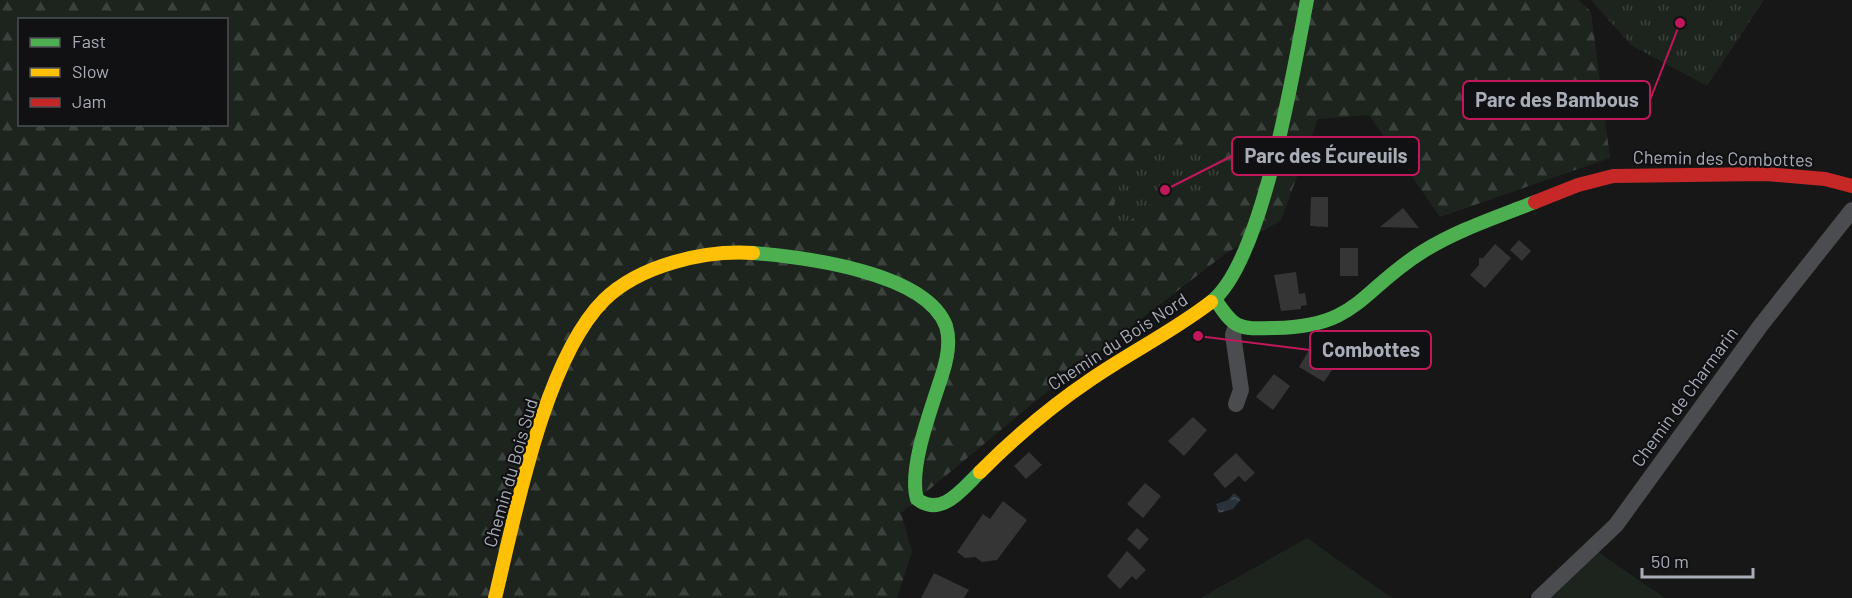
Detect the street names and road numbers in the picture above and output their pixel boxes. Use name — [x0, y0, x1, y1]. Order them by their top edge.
street label: Chemin des Combottes — [1633, 145, 1813, 171]
street label: Chemin du Bois Nord — [1043, 288, 1191, 395]
street label: Chemin de Charmarin — [1626, 322, 1742, 471]
street label: Chemin du Bois Sud — [478, 396, 542, 550]

